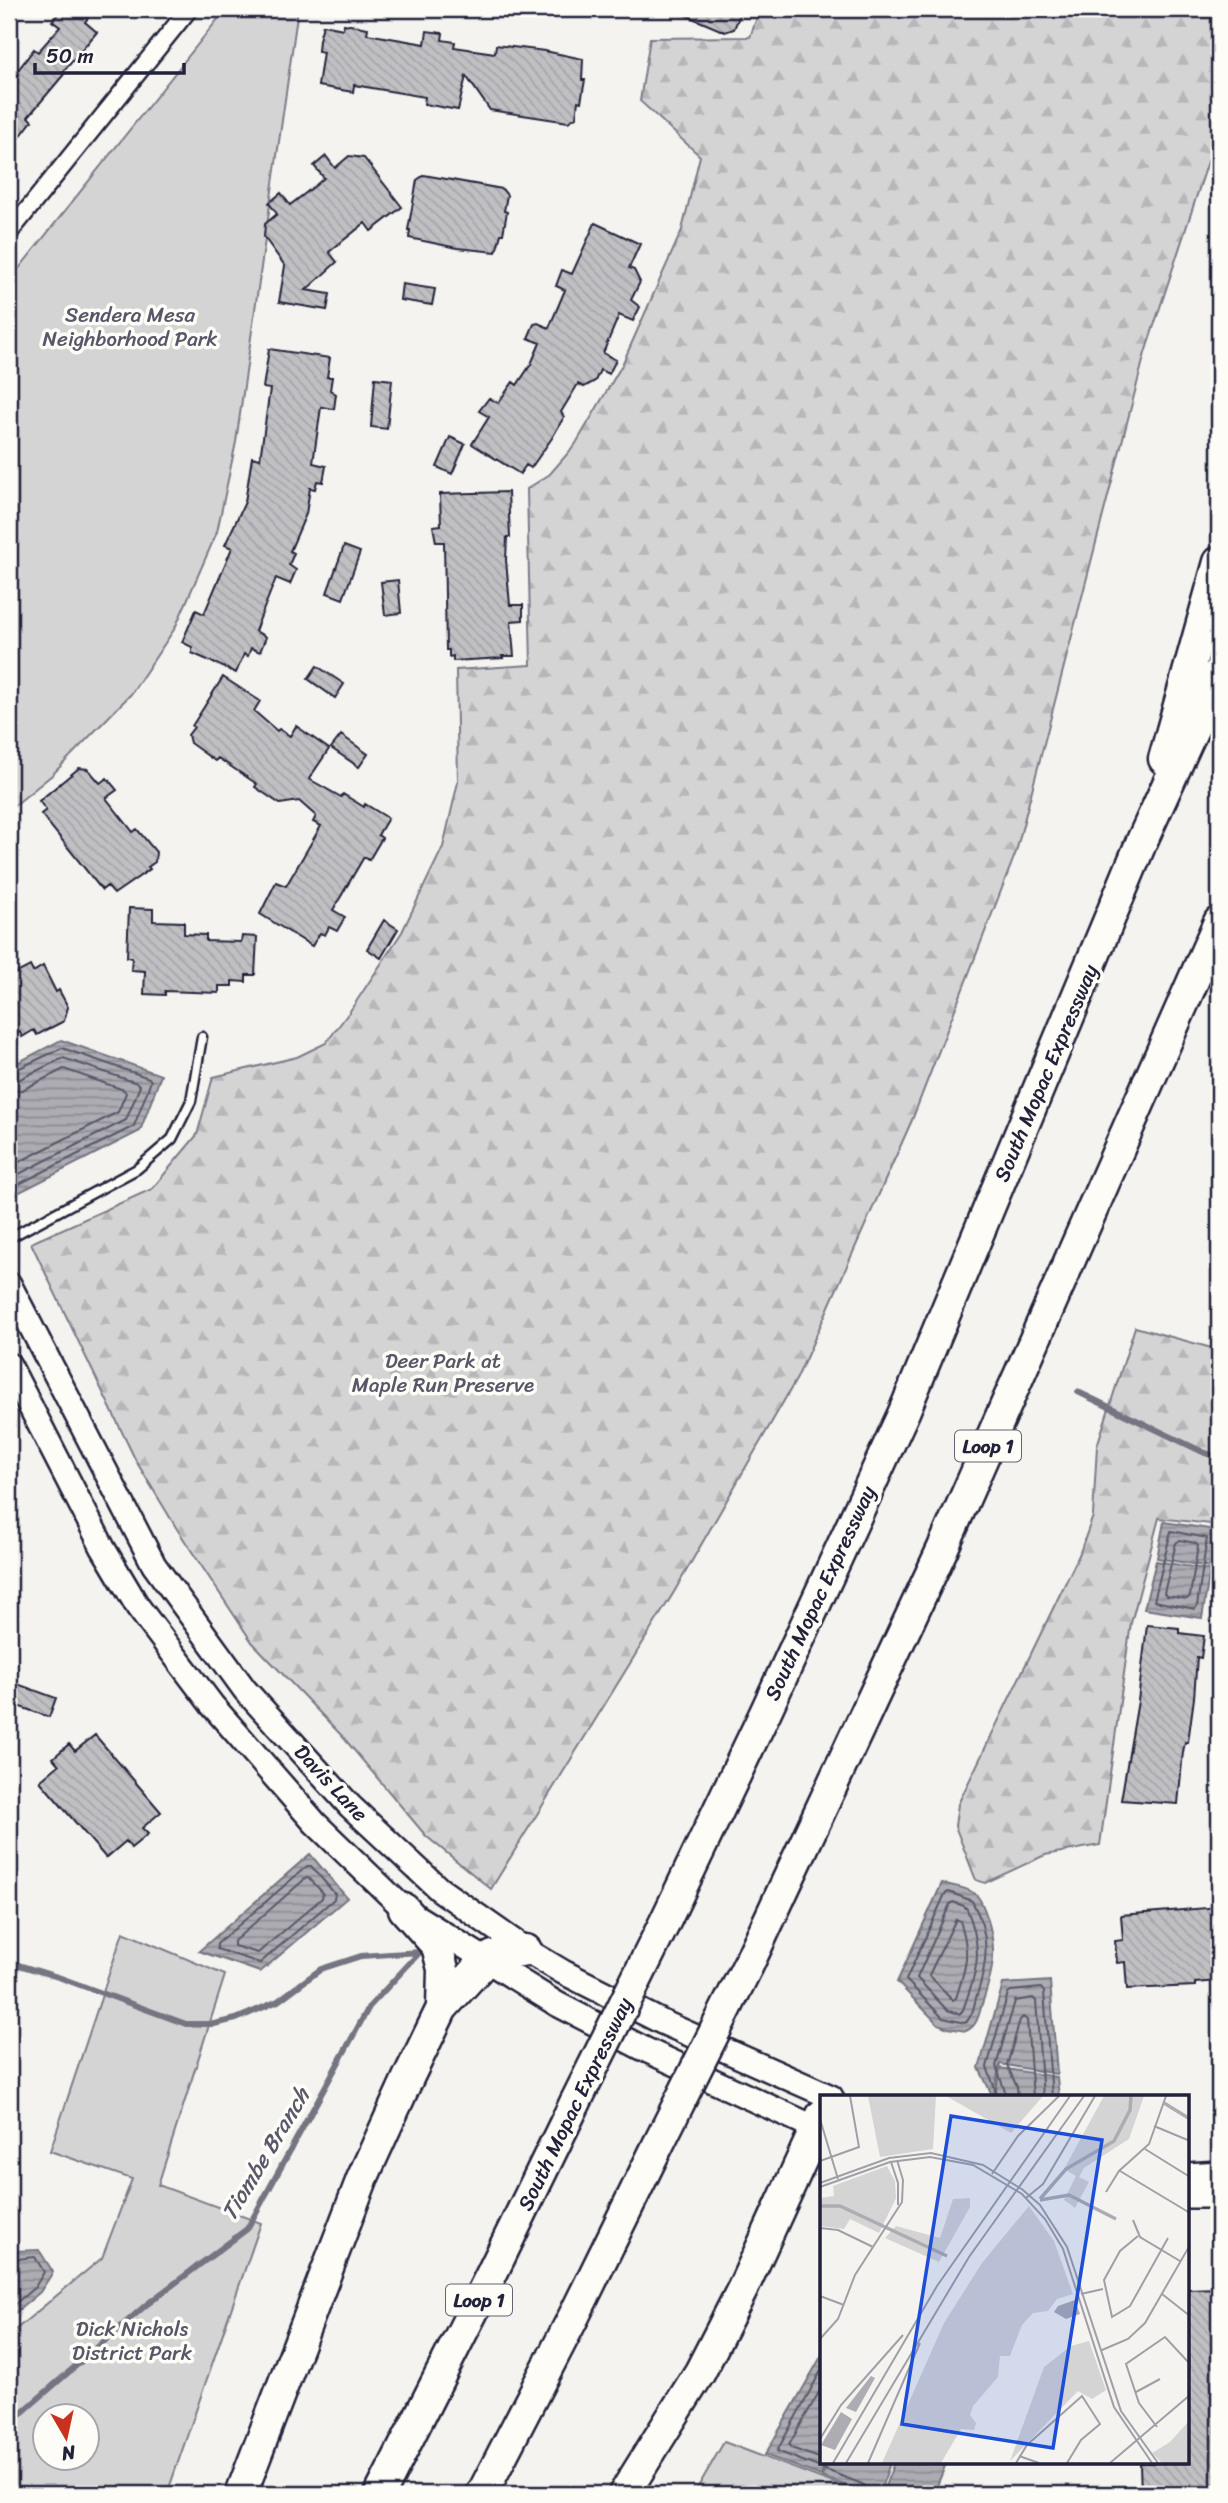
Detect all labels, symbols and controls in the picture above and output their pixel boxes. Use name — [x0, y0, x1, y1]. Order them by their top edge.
scale bar — [35, 32, 184, 76]
text: 50 m — [46, 37, 94, 75]
park label: Sendera Mesa Neighborhood Park — [43, 296, 217, 358]
street label: South Mopac Expressway — [983, 958, 1109, 1188]
park label: Deer Park at Maple Run Preserve — [352, 1342, 534, 1404]
road number: Loop 1 — [955, 1430, 1021, 1462]
street label: South Mopac Expressway — [753, 1479, 887, 1707]
street label: Davis Lane — [284, 1735, 378, 1831]
street label: South Mopac Expressway — [507, 1991, 643, 2217]
water label: Tiombe Branch — [209, 2078, 322, 2229]
inset map — [820, 2095, 1190, 2464]
road number: Loop 1 — [446, 2284, 512, 2316]
park label: Dick Nichols District Park — [72, 2310, 193, 2372]
north arrow — [32, 2402, 102, 2472]
text: N — [59, 2436, 79, 2471]

